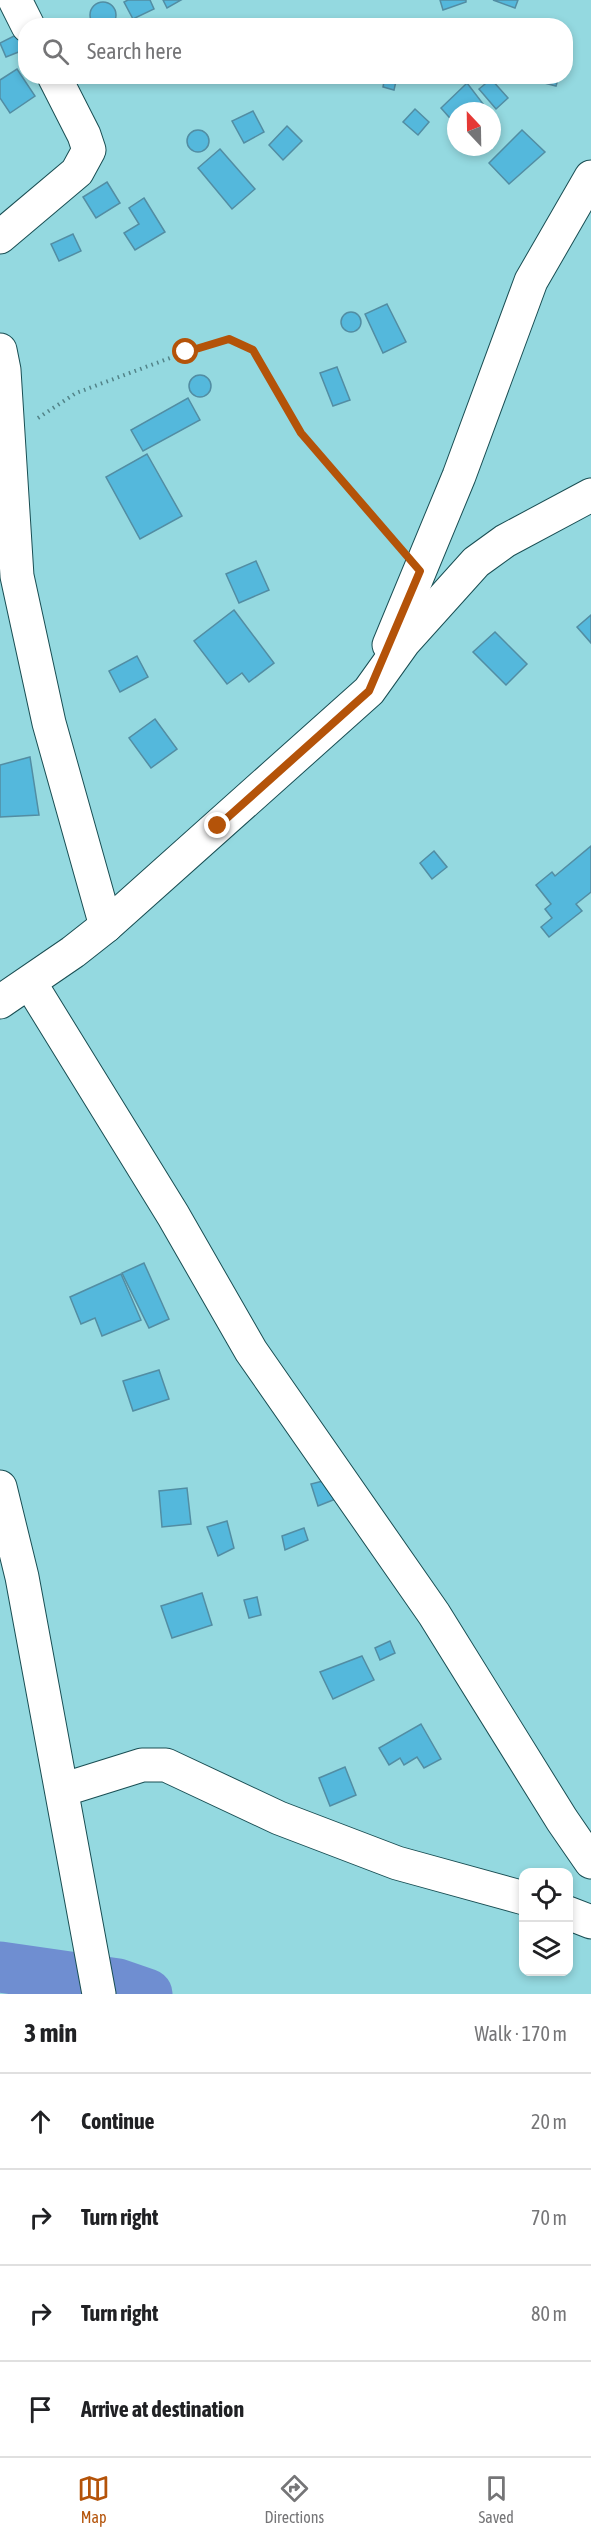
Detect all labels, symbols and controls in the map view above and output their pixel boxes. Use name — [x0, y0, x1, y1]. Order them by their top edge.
search box — [18, 18, 573, 84]
icon: search — [39, 35, 72, 68]
text: Search here — [87, 38, 182, 64]
north arrow — [447, 102, 501, 156]
route start — [172, 338, 198, 364]
route end — [204, 812, 230, 838]
map controls — [519, 1868, 573, 1976]
button: locate — [519, 1868, 573, 1922]
button: layers — [519, 1922, 573, 1976]
text: 3 min — [24, 2018, 77, 2048]
text: Walk · 170 m — [475, 2022, 567, 2045]
icon: ahead — [24, 2105, 57, 2138]
text: Continue — [81, 2108, 155, 2134]
text: 20 m — [531, 2110, 567, 2133]
icon: right — [24, 2201, 57, 2234]
text: Turn right — [81, 2204, 158, 2230]
text: 70 m — [531, 2206, 567, 2229]
icon: right — [24, 2297, 57, 2330]
text: Turn right — [81, 2300, 158, 2326]
text: 80 m — [531, 2302, 567, 2325]
icon: arrive — [24, 2393, 57, 2426]
text: Arrive at destination — [81, 2396, 244, 2422]
tab: Map — [77, 2472, 110, 2526]
tab: Directions — [264, 2472, 324, 2526]
tab: Saved — [478, 2472, 514, 2526]

